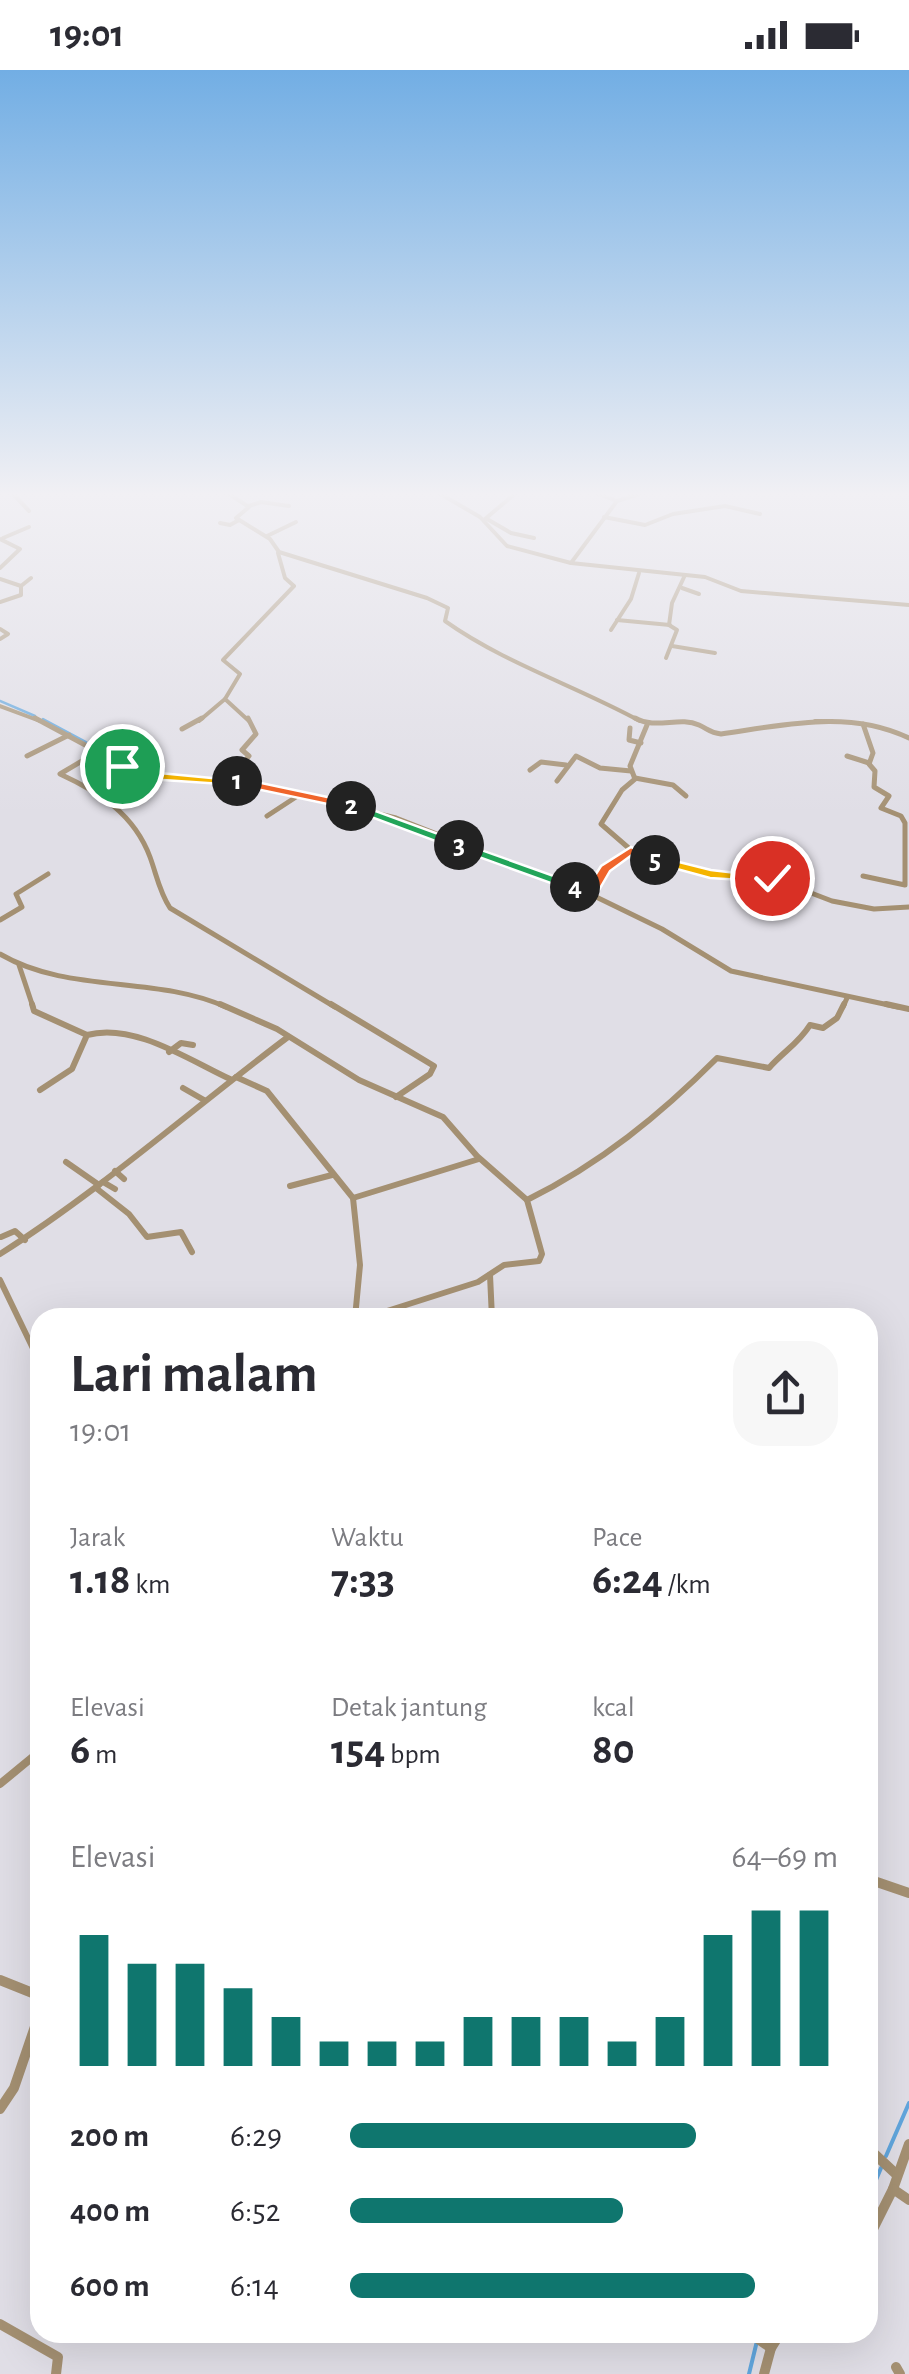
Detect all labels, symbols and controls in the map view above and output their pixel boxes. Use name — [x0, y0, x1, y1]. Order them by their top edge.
text: 19:01 — [50, 16, 124, 54]
pin — [80, 724, 165, 809]
icon: arrive — [95, 739, 150, 794]
pin: 1 — [212, 756, 262, 806]
text: 1 — [232, 767, 242, 795]
pin: 2 — [326, 781, 376, 831]
text: 2 — [344, 792, 358, 820]
pin: 3 — [434, 820, 484, 870]
text: 3 — [453, 831, 465, 859]
pin: 5 — [630, 835, 680, 885]
pin — [730, 836, 815, 921]
text: 5 — [649, 846, 661, 874]
icon: check — [745, 851, 800, 906]
pin: 4 — [550, 862, 600, 912]
text: 4 — [568, 873, 582, 901]
button: share — [733, 1341, 838, 1446]
text: Lari malam — [70, 1347, 318, 1402]
text: 19:01 — [70, 1415, 131, 1447]
text: Jarak — [70, 1524, 125, 1552]
text: Waktu — [331, 1524, 403, 1552]
text: Pace — [592, 1524, 642, 1552]
text: 1.18 — [70, 1559, 131, 1601]
text: 7:33 — [331, 1559, 395, 1601]
text: 6:24 — [592, 1559, 663, 1601]
text: km — [131, 1571, 170, 1599]
text: /km — [663, 1571, 711, 1599]
text: Elevasi — [70, 1694, 145, 1722]
text: Detak jantung — [331, 1694, 487, 1722]
text: kcal — [592, 1694, 635, 1722]
text: 6 — [70, 1729, 90, 1771]
text: 154 — [331, 1729, 385, 1771]
text: 80 — [592, 1729, 635, 1771]
text: m — [90, 1741, 117, 1769]
text: bpm — [385, 1741, 441, 1769]
text: Elevasi — [70, 1841, 155, 1873]
text: 64–69 m — [731, 1841, 838, 1873]
text: 200 m — [70, 2120, 149, 2152]
text: 6:29 — [230, 2120, 282, 2152]
text: 400 m — [70, 2195, 150, 2227]
text: 6:52 — [230, 2195, 280, 2227]
text: 600 m — [70, 2270, 149, 2302]
text: 6:14 — [230, 2270, 279, 2302]

